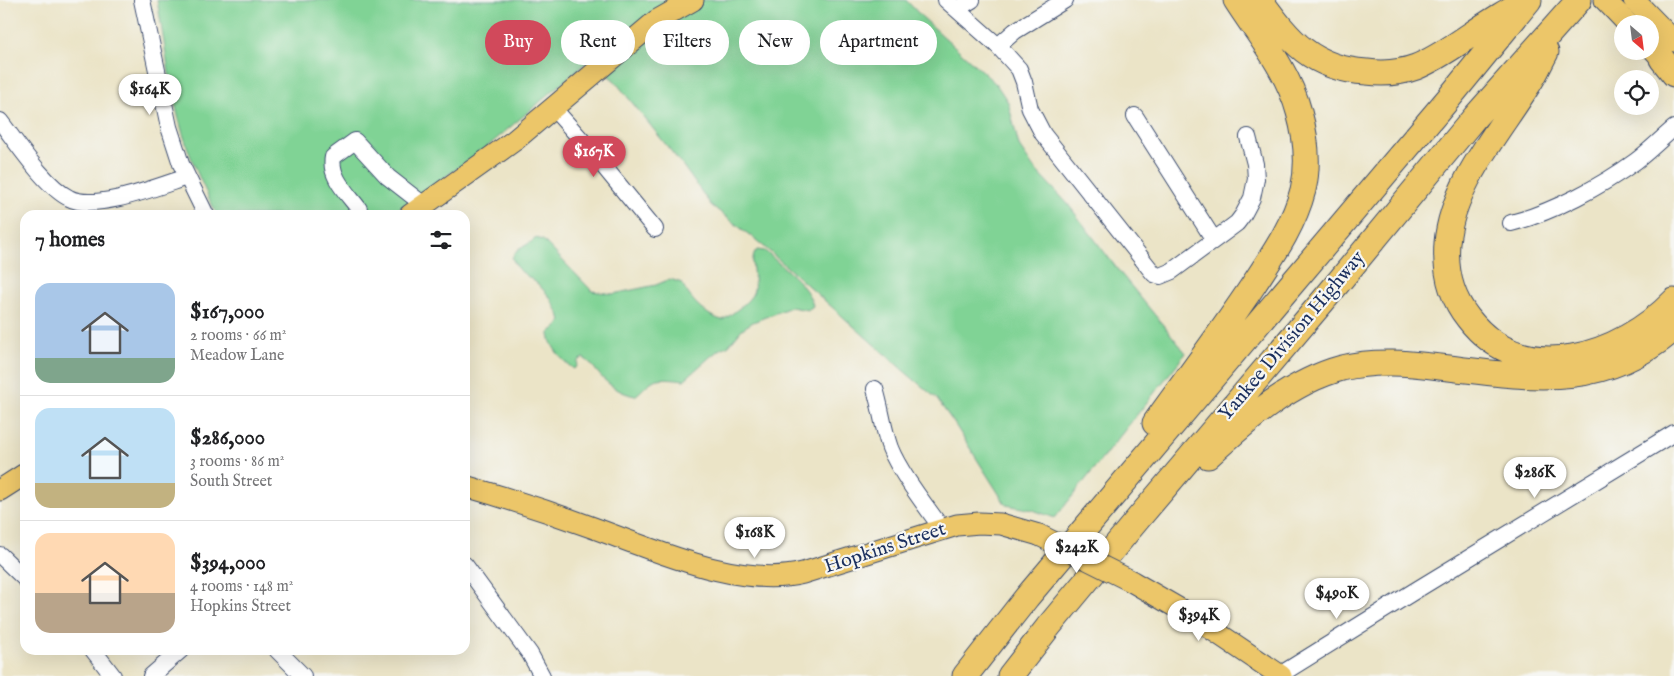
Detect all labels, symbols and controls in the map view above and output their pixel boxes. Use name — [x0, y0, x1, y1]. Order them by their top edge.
north arrow — [1614, 15, 1659, 60]
map controls — [1614, 15, 1659, 115]
chip: Buy — [485, 20, 551, 65]
chip: Rent — [561, 20, 635, 65]
chip: Filters — [645, 20, 729, 65]
chip: New — [739, 20, 810, 65]
chip: Apartment — [820, 20, 937, 65]
button: locate — [1614, 70, 1659, 115]
pin: $164K — [115, 74, 185, 116]
text: $164K — [130, 80, 170, 100]
pin: $167K — [559, 136, 629, 178]
text: $167K — [574, 142, 614, 162]
icon: filters — [427, 226, 455, 254]
text: 7 homes — [35, 227, 105, 254]
street label: Yankee Division Highway — [1214, 246, 1371, 426]
text: $167,000 — [190, 299, 265, 326]
icon: home — [75, 303, 135, 363]
text: 2 rooms · 66 m² — [190, 326, 286, 346]
text: Meadow Lane — [190, 346, 284, 366]
text: $286,000 — [190, 425, 265, 452]
icon: home — [75, 428, 135, 488]
text: 3 rooms · 86 m² — [190, 452, 284, 472]
pin: $286K — [1500, 456, 1570, 499]
text: $286K — [1515, 463, 1555, 483]
text: South Street — [190, 472, 272, 492]
pin: $168K — [720, 516, 790, 559]
street label: Hopkins Street — [821, 517, 949, 579]
text: $168K — [735, 523, 775, 543]
pin: $242K — [1042, 532, 1112, 574]
text: $242K — [1055, 538, 1099, 558]
text: $394,000 — [190, 550, 266, 577]
icon: home — [75, 553, 135, 613]
text: 4 rooms · 148 m² — [190, 577, 293, 597]
pin: $490K — [1302, 578, 1372, 620]
text: $490K — [1315, 584, 1359, 604]
text: Hopkins Street — [190, 597, 291, 617]
pin: $394K — [1164, 600, 1234, 642]
text: $394K — [1178, 606, 1220, 626]

